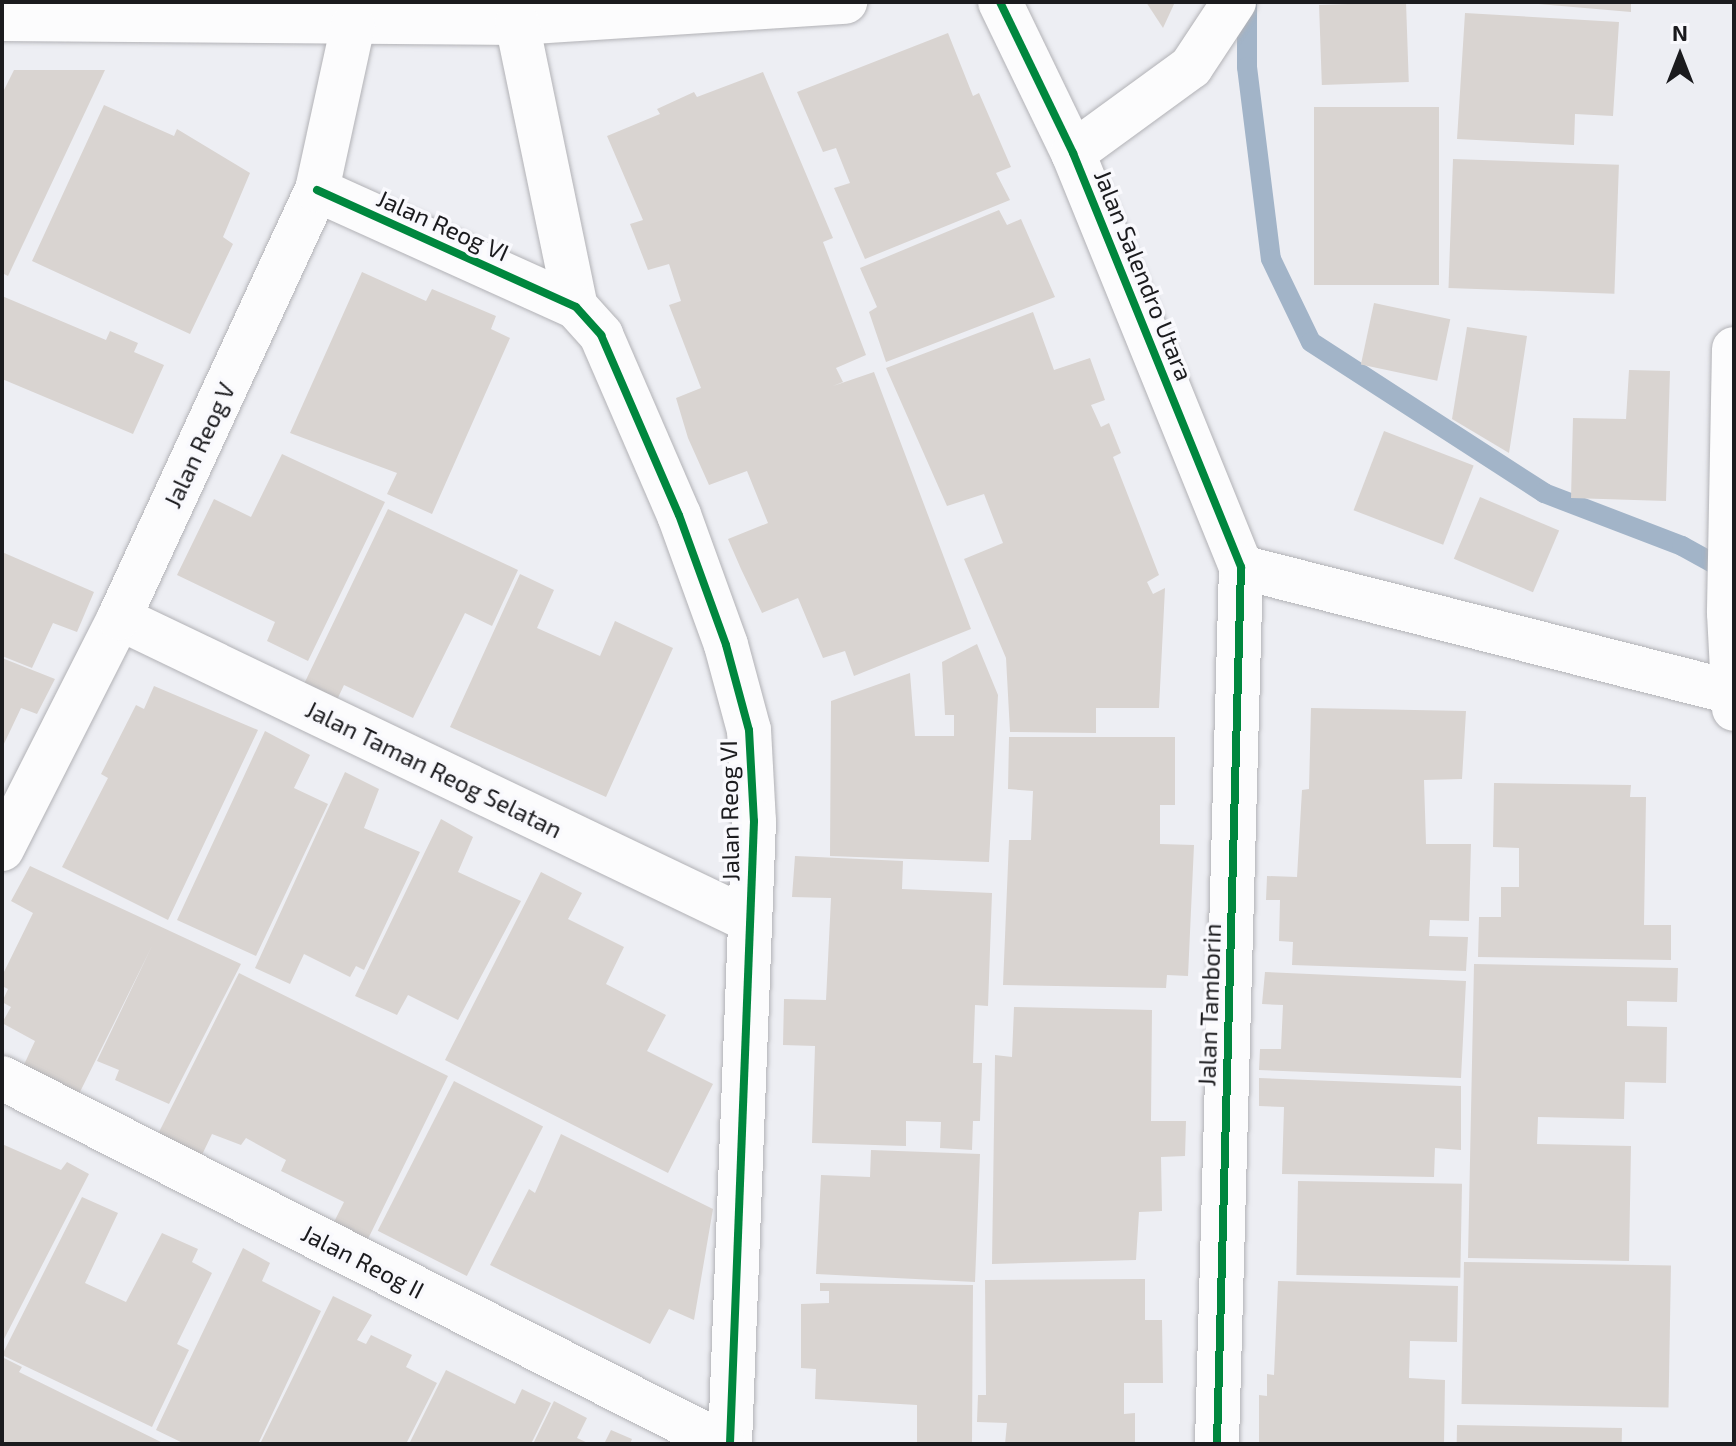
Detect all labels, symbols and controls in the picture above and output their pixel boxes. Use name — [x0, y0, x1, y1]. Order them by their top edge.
north arrow — [1640, 16, 1720, 96]
text: N — [1672, 19, 1688, 45]
street label: Jalan Salendro Utara — [1089, 165, 1199, 385]
street label: Jalan Reog VI — [372, 183, 514, 267]
street label: Jalan Reog V — [157, 377, 241, 513]
street label: Jalan Taman Reog Selatan — [301, 694, 567, 844]
street label: Jalan Reog VI — [713, 740, 745, 882]
street label: Jalan Tamborin — [1192, 923, 1226, 1087]
street label: Jalan Reog II — [297, 1218, 429, 1304]

